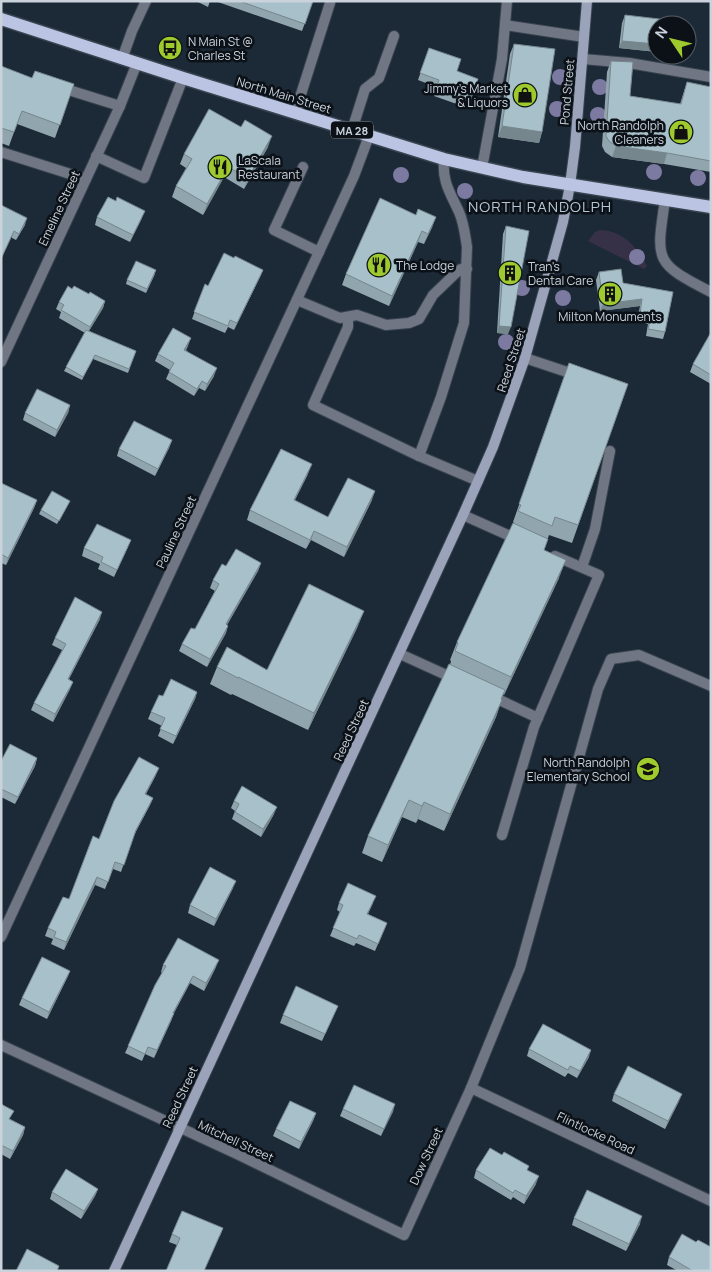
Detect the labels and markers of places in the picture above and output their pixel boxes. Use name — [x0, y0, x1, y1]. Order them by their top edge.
place label: N Main St @ Charles St — [188, 33, 253, 64]
bus stop icon: N Main St @ Charles St — [157, 35, 183, 61]
place label: Jimmy's Market & Liquors — [424, 80, 508, 111]
shop icon: Jimmy's Market & Liquors — [512, 82, 538, 108]
place label: North Randolph Cleaners — [577, 117, 664, 148]
shop icon: North Randolph Cleaners — [668, 119, 694, 145]
place label: LaScala Restaurant — [238, 152, 300, 183]
restaurant icon: LaScala Restaurant — [207, 154, 233, 180]
restaurant icon: The Lodge — [366, 252, 392, 278]
place label: The Lodge — [396, 257, 454, 274]
place label: Tran's Dental Care — [528, 258, 593, 289]
building icon: Tran's Dental Care — [497, 260, 523, 286]
building icon: Milton Monuments — [597, 281, 623, 307]
place label: Milton Monuments — [558, 308, 662, 325]
place label: North Randolph Elementary School — [527, 754, 630, 785]
school or university icon: North Randolph Elementary School — [635, 756, 661, 782]

